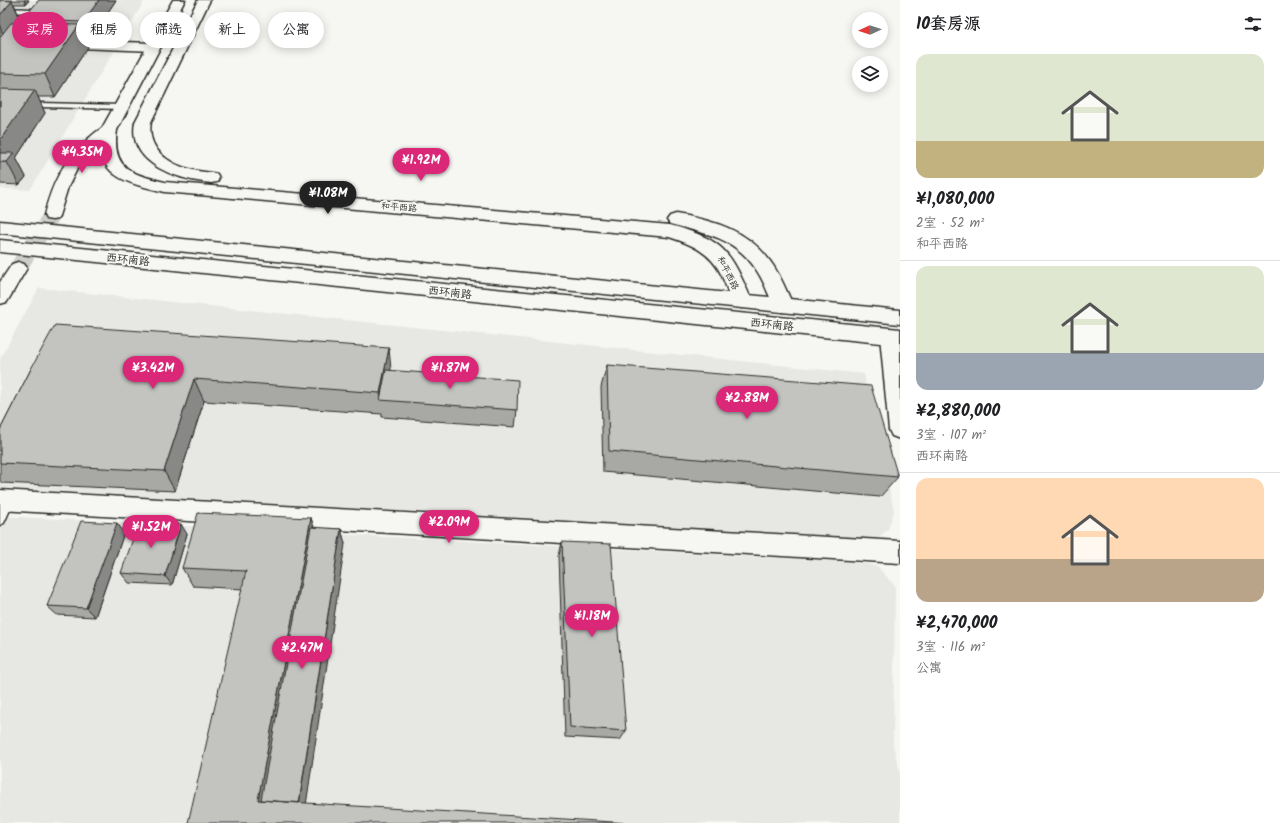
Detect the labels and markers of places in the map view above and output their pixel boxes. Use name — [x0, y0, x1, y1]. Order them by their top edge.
pin: ¥4.35M — [49, 140, 115, 174]
pin: ¥1.92M — [388, 148, 454, 182]
pin: ¥1.08M — [295, 181, 361, 215]
pin: ¥3.42M — [120, 356, 186, 390]
pin: ¥1.87M — [417, 356, 483, 390]
pin: ¥2.88M — [714, 386, 780, 420]
pin: ¥2.09M — [416, 510, 482, 544]
pin: ¥1.52M — [118, 515, 184, 549]
pin: ¥1.18M — [559, 604, 625, 638]
pin: ¥2.47M — [269, 636, 335, 670]

